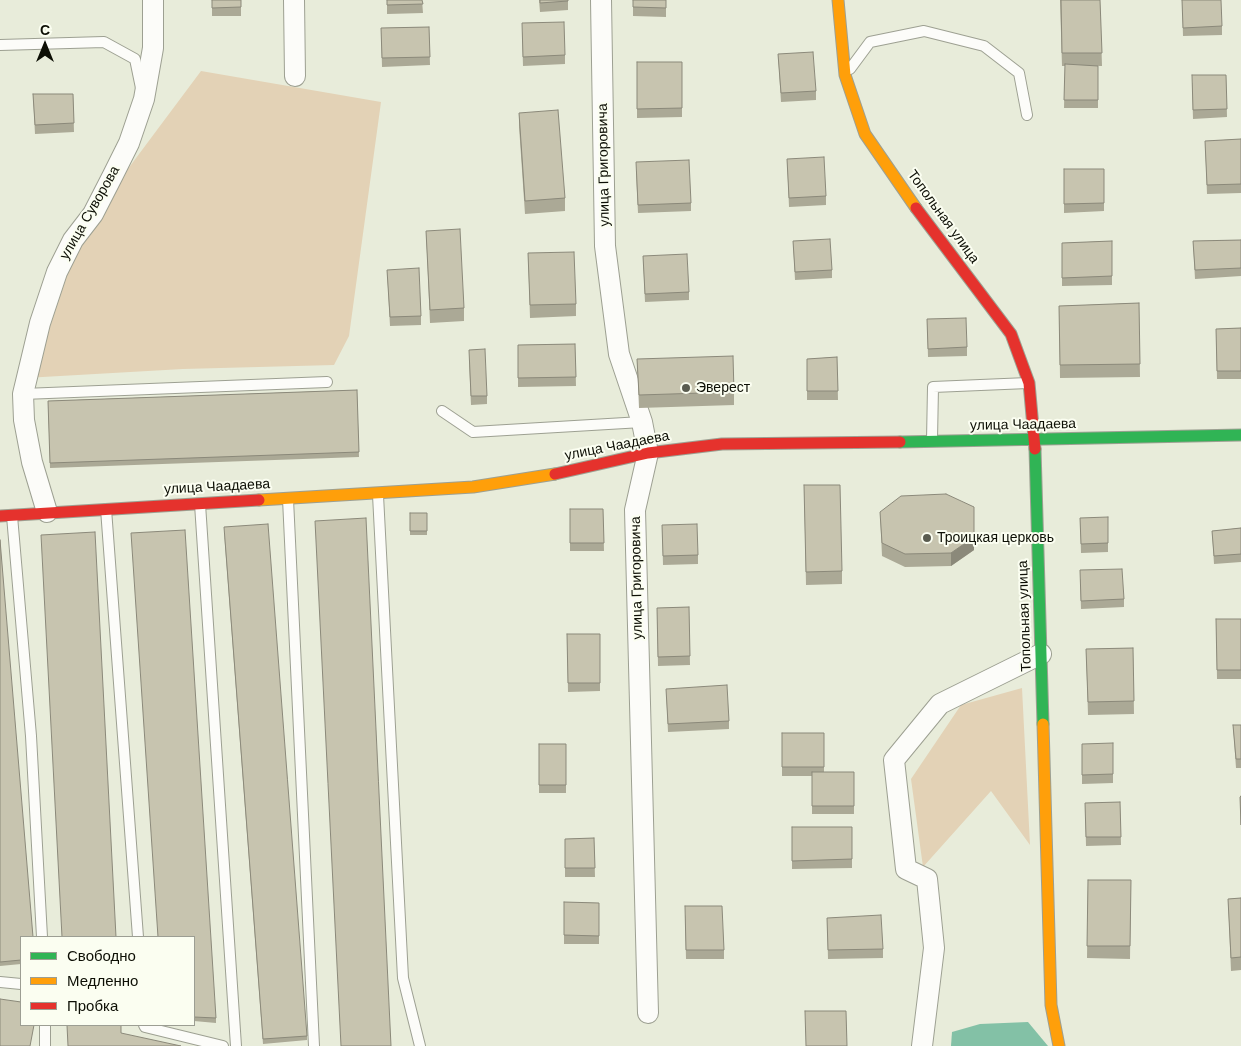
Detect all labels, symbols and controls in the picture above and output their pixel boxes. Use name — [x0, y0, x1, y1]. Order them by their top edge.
north arrow — [20, 20, 70, 70]
text: С — [40, 22, 50, 38]
street label: улица Григоровича — [595, 103, 613, 227]
street label: улица Суворова — [56, 163, 124, 263]
street label: Топольная улица — [904, 167, 982, 267]
place label: Эверест — [696, 380, 750, 396]
marker: Эверест — [680, 382, 692, 394]
street label: улица Чаадаева — [970, 416, 1076, 434]
street label: улица Чаадаева — [563, 428, 671, 464]
street label: улица Чаадаева — [164, 476, 270, 498]
street label: улица Григоровича — [628, 516, 646, 640]
place label: Троицкая церковь — [937, 530, 1054, 546]
marker: Троицкая церковь — [921, 532, 933, 544]
street label: Топольная улица — [1015, 560, 1035, 672]
legend — [20, 936, 195, 1026]
text: Свободно — [67, 947, 136, 964]
text: Медленно — [67, 972, 138, 989]
text: Пробка — [67, 997, 118, 1014]

